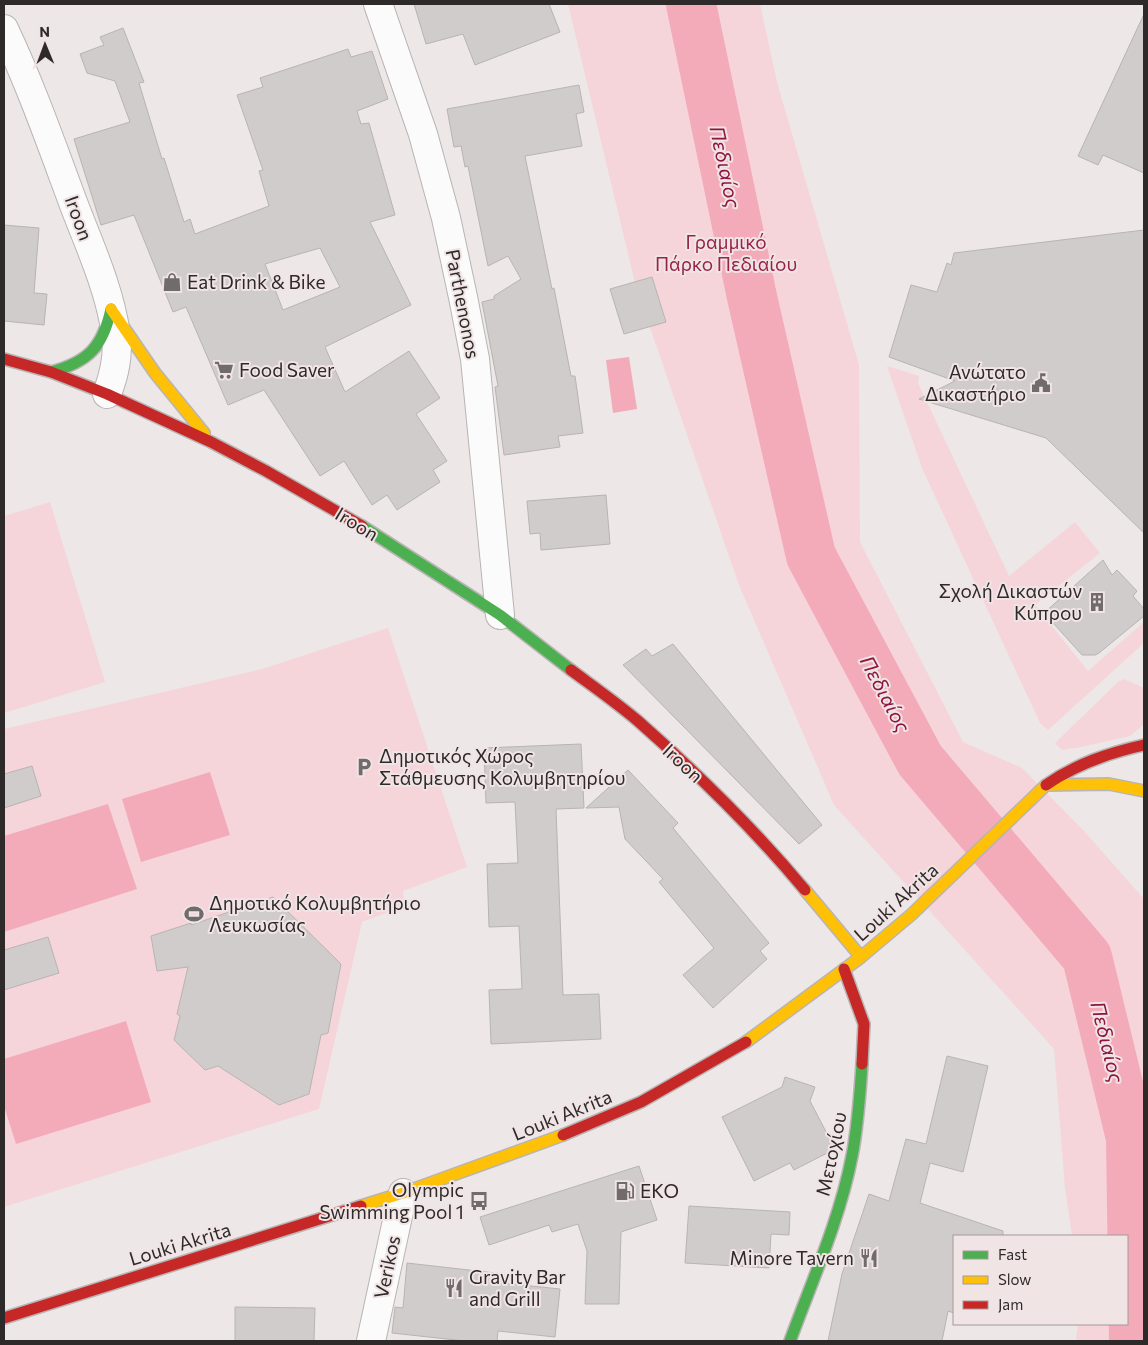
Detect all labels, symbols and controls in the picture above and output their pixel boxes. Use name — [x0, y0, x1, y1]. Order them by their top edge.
north arrow — [20, 20, 70, 70]
text: N — [39, 23, 50, 40]
water label: Πεδιαίος — [706, 124, 746, 210]
street label: Iroon — [61, 192, 98, 243]
park label: Γραμμικό Πάρκο Πεδιαίου — [655, 230, 797, 275]
street label: Parthenonos — [442, 247, 485, 361]
place label: Eat Drink & Bike — [187, 270, 326, 293]
shop icon: Eat Drink & Bike — [161, 271, 183, 293]
place label: Food Saver — [239, 358, 335, 381]
supermarket icon: Food Saver — [213, 359, 235, 381]
place label: Ανώτατο Δικαστήριο — [925, 360, 1026, 405]
public building icon: Ανώτατο Δικαστήριο — [1030, 372, 1052, 394]
street label: Iroon — [332, 502, 383, 545]
place label: Σχολή Δικαστών Κύπρου — [939, 579, 1082, 624]
building icon: Σχολή Δικαστών Κύπρου — [1086, 591, 1108, 613]
water label: Πεδιαίος — [856, 651, 916, 736]
street label: Iroon — [659, 738, 708, 787]
place label: Δημοτικός Χώρος Στάθμευσης Κολυμβητηρίου — [379, 744, 626, 789]
parking icon: Δημοτικός Χώρος Στάθμευσης Κολυμβητηρίου — [353, 756, 375, 778]
street label: Louki Akrita — [849, 858, 942, 945]
place label: Δημοτικό Κολυμβητήριο Λευκωσίας — [209, 891, 421, 936]
sports icon: Δημοτικό Κολυμβητήριο Λευκωσίας — [183, 903, 205, 925]
water label: Πεδιαίος — [1086, 999, 1130, 1085]
street label: Louki Akrita — [509, 1084, 615, 1145]
street label: Μετοχίου — [810, 1110, 851, 1198]
place label: Olympic Swimming Pool 1 — [319, 1178, 464, 1223]
place label: EKO — [640, 1179, 679, 1202]
fuel station icon: EKO — [614, 1180, 636, 1202]
bus stop icon: Olympic Swimming Pool 1 — [468, 1190, 490, 1212]
street label: Louki Akrita — [126, 1217, 234, 1270]
street label: Verikos — [369, 1233, 404, 1301]
legend — [953, 1235, 1128, 1325]
text: Fast — [998, 1245, 1027, 1263]
place label: Minore Tavern — [730, 1246, 854, 1269]
restaurant icon: Minore Tavern — [858, 1247, 880, 1269]
place label: Gravity Bar and Grill — [469, 1265, 566, 1310]
text: Slow — [998, 1270, 1031, 1288]
restaurant icon: Gravity Bar and Grill — [443, 1277, 465, 1299]
text: Jam — [998, 1295, 1023, 1313]

